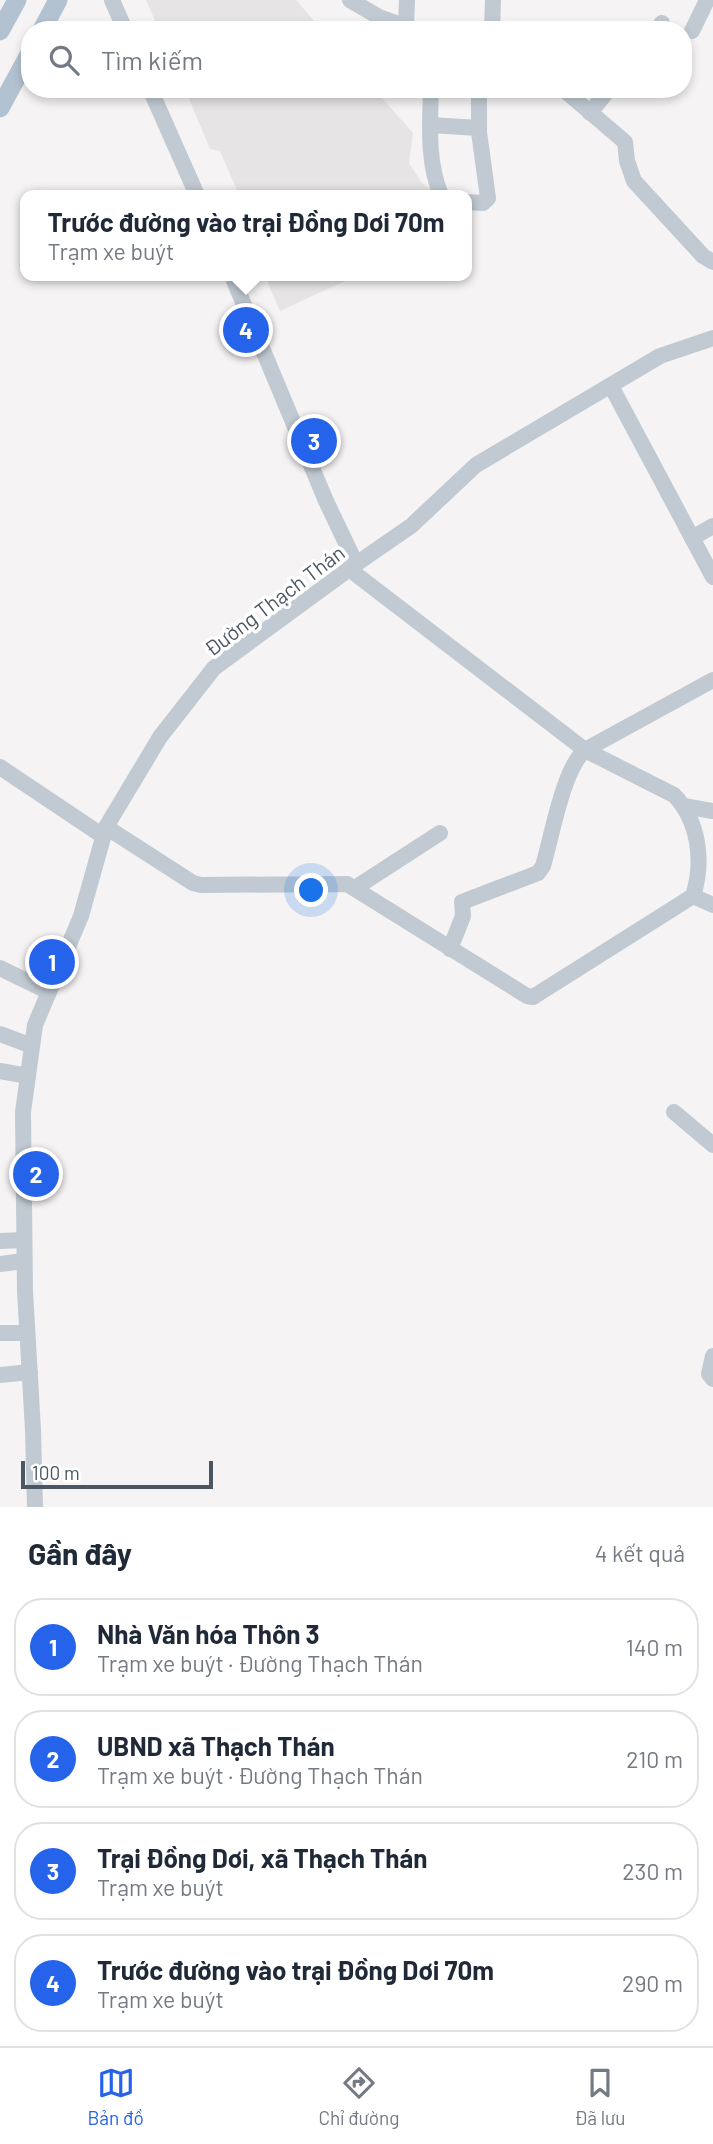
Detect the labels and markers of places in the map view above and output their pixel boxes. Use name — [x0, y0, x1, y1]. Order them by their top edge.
pin: 4 — [223, 304, 269, 356]
pin: 3 — [291, 415, 337, 467]
pin: 1 — [29, 936, 75, 988]
pin: 2 — [13, 1148, 59, 1200]

